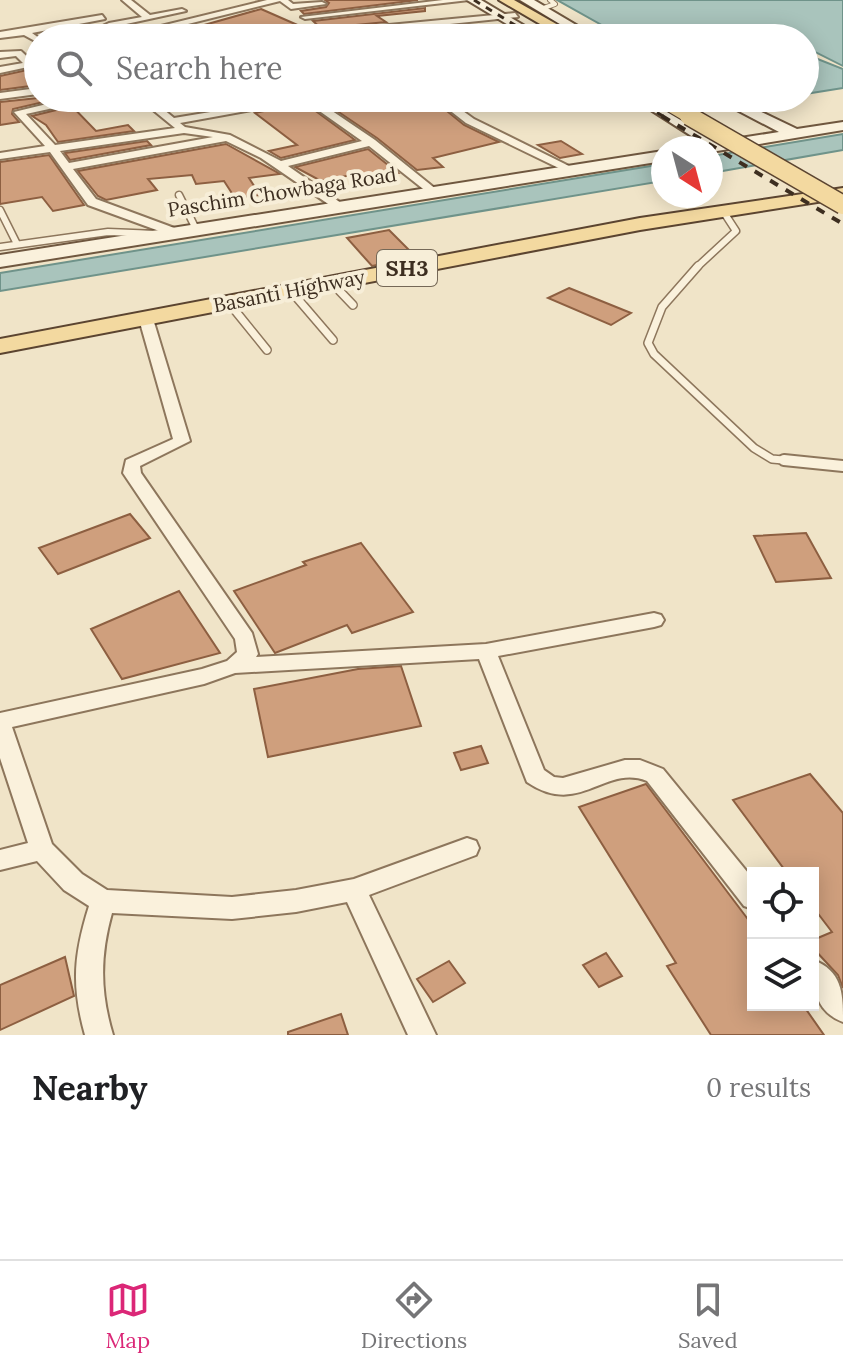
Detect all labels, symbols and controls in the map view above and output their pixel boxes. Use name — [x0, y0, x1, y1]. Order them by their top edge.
search box — [24, 24, 819, 112]
icon: search — [52, 46, 96, 90]
text: Search here — [116, 49, 283, 87]
north arrow — [651, 136, 723, 208]
street label: Paschim Chowbaga Road — [166, 161, 398, 222]
road number: SH3 — [377, 250, 437, 286]
street label: Basanti Highway — [211, 263, 367, 317]
map controls — [747, 867, 819, 1011]
button: locate — [747, 867, 819, 939]
button: layers — [747, 939, 819, 1011]
text: Nearby — [32, 1066, 148, 1109]
text: 0 results — [706, 1071, 811, 1104]
tab: Map — [105, 1278, 150, 1354]
tab: Directions — [361, 1278, 467, 1354]
tab: Saved — [678, 1278, 738, 1354]

